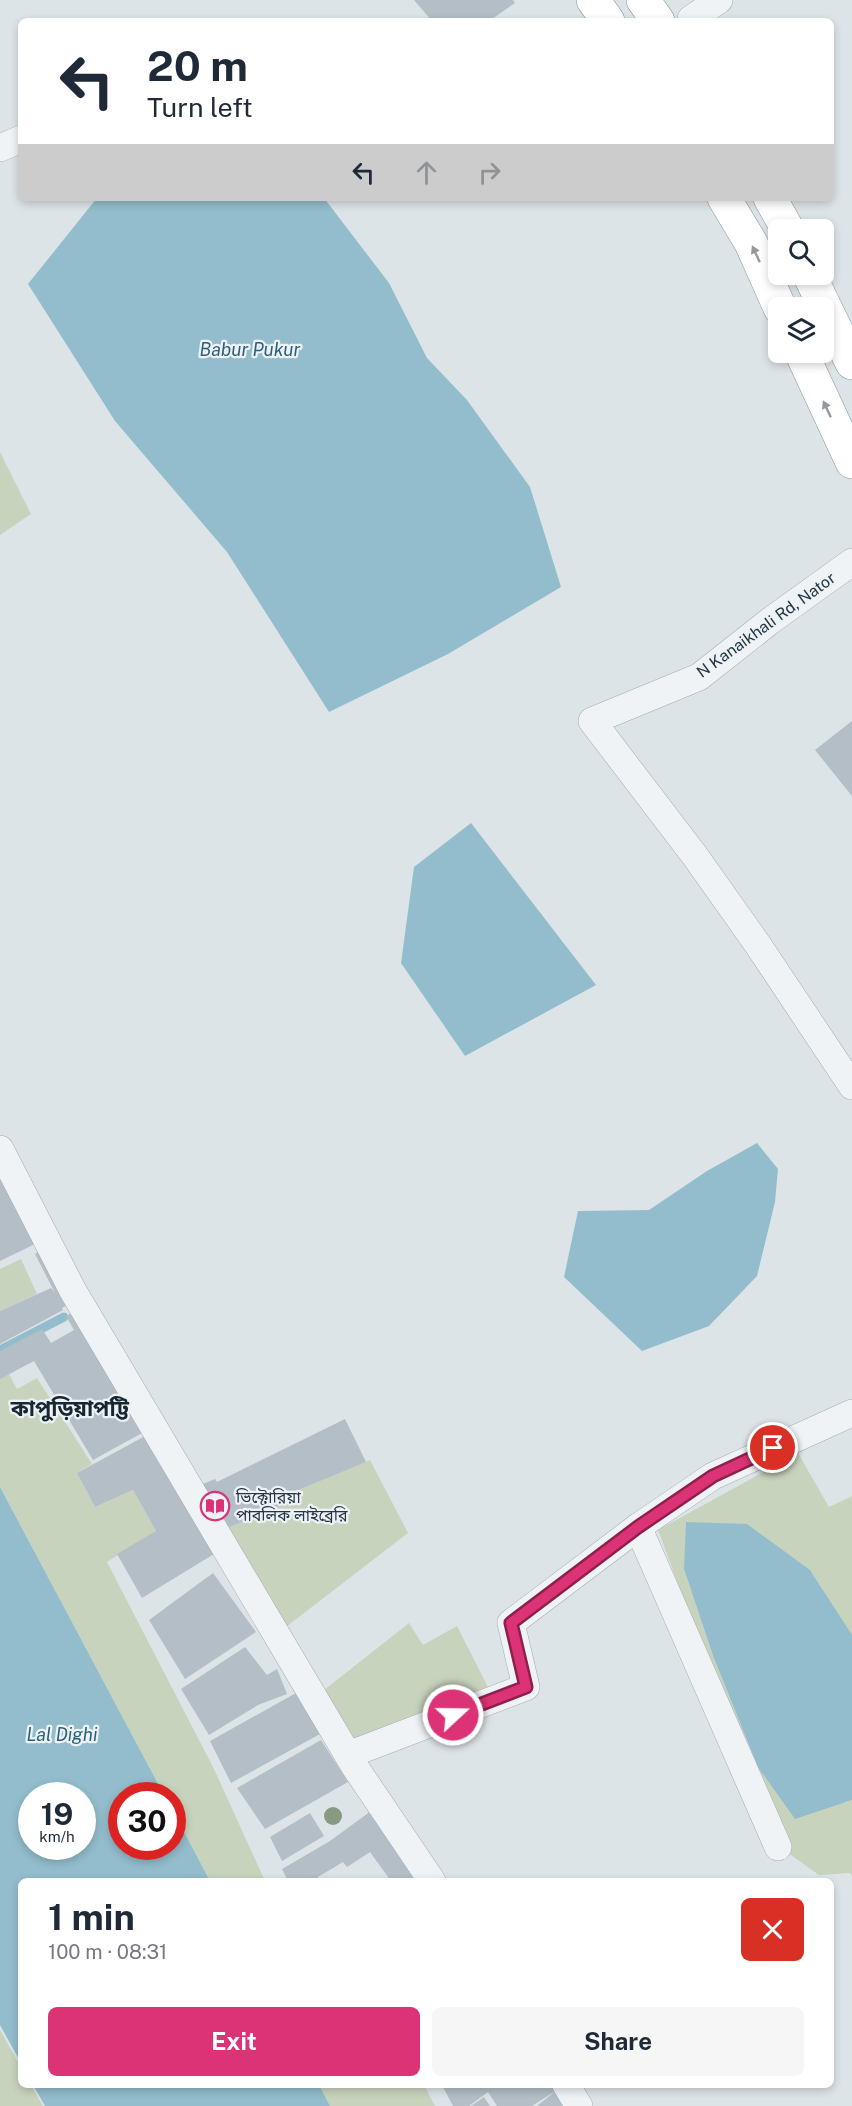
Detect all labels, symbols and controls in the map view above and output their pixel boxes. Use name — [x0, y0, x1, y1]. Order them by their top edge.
text: 20 m — [147, 41, 248, 90]
icon: left — [48, 42, 126, 120]
text: Turn left — [147, 91, 253, 123]
icon: left — [347, 156, 380, 189]
icon: ahead — [410, 156, 443, 189]
icon: right — [473, 156, 506, 189]
map controls — [768, 219, 834, 363]
button: search — [768, 219, 834, 285]
one-way arrow — [751, 246, 760, 263]
button: layers — [768, 297, 834, 363]
water label: Babur Pukur — [200, 339, 301, 360]
one-way arrow — [823, 401, 832, 418]
street label: N Kanaikhali Rd, Nator — [693, 568, 839, 682]
district label: কাপুড়িয়াপট্টি — [10, 1395, 130, 1422]
pin — [747, 1422, 798, 1473]
icon: arrive — [756, 1431, 789, 1464]
place label: ভিক্টোরিয়া পাবলিক লাইব্রেরি — [235, 1488, 348, 1525]
library icon: ভিক্টোরিয়া পাবলিক লাইব্রেরি — [199, 1490, 231, 1522]
position arrow — [421, 1683, 485, 1747]
water label: Lal Dighi — [27, 1724, 98, 1745]
speed limit sign: 30 — [108, 1782, 186, 1860]
text: 19 — [41, 1796, 73, 1832]
text: km/h — [39, 1828, 75, 1845]
text: 1 min — [48, 1896, 135, 1938]
button: close — [741, 1898, 804, 1961]
text: 100 m · 08:31 — [48, 1940, 167, 1964]
button: Exit — [48, 2007, 420, 2076]
button: Share — [432, 2007, 804, 2076]

